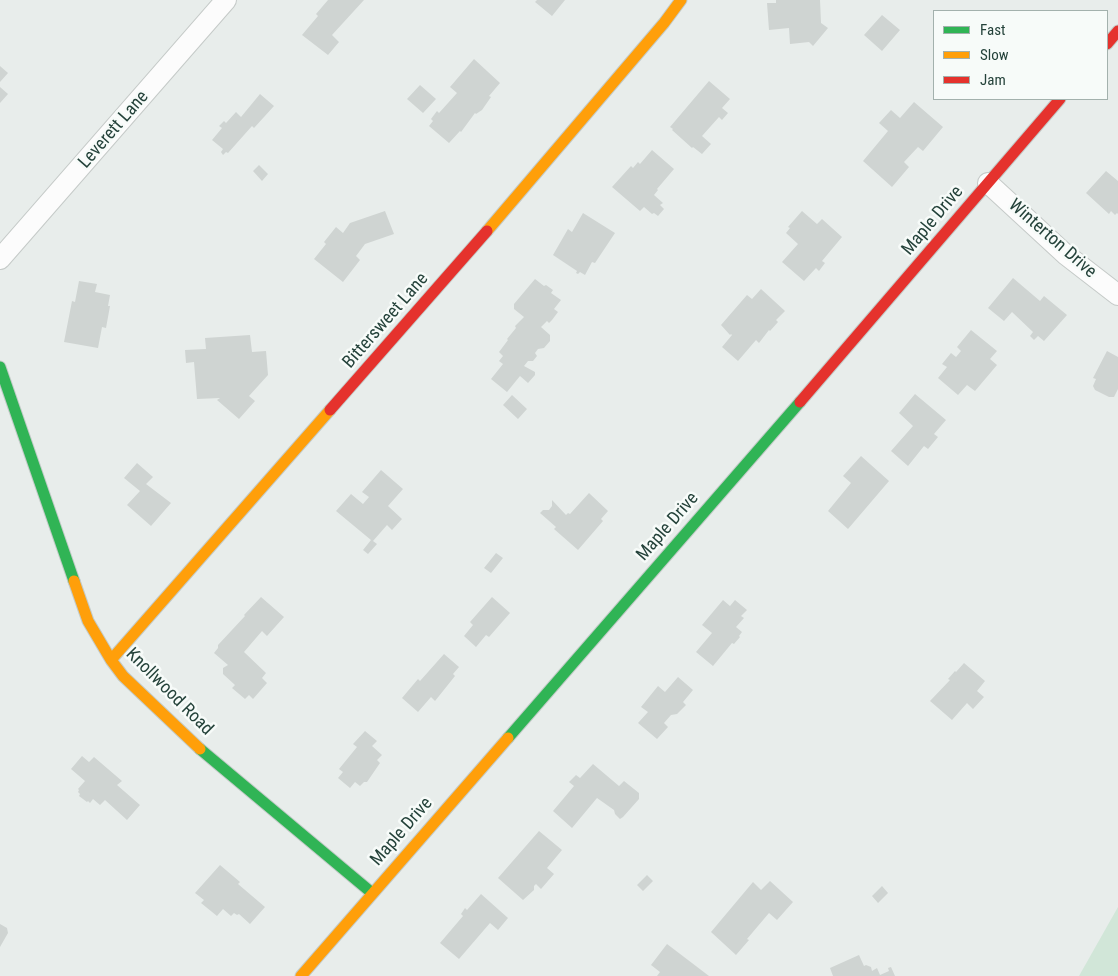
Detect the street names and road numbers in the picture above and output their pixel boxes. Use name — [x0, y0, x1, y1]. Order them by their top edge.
street label: Leverett Lane — [74, 87, 154, 173]
street label: Maple Drive — [898, 182, 968, 260]
street label: Winterton Drive — [1004, 195, 1100, 283]
street label: Bittersweet Lane — [339, 269, 433, 373]
street label: Maple Drive — [632, 488, 704, 566]
street label: Knollwood Road — [121, 644, 217, 740]
street label: Maple Drive — [366, 793, 438, 871]

